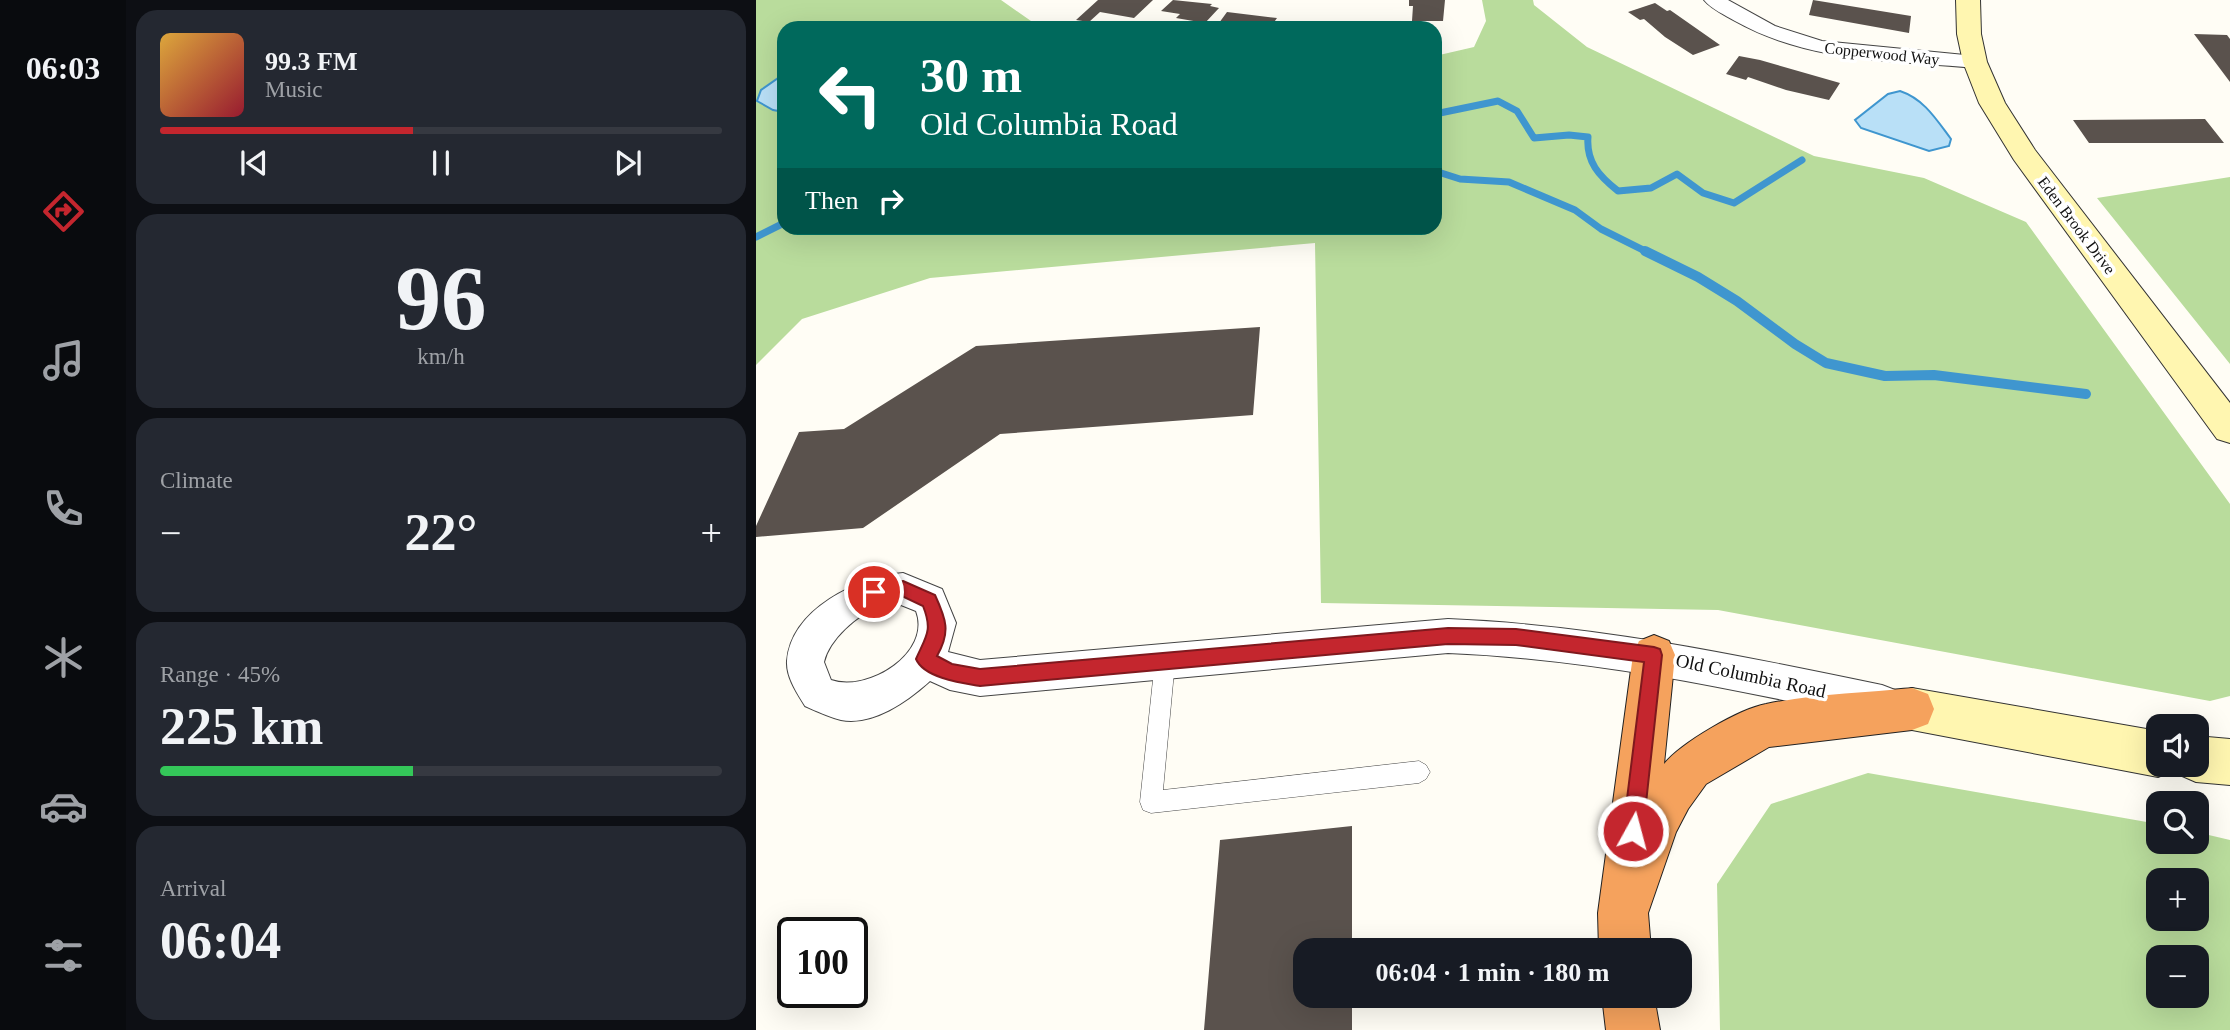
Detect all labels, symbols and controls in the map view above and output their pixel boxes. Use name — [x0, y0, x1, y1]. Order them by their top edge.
street label: Copperwood Way — [1824, 39, 1940, 69]
text: 99.3 FM — [265, 47, 357, 76]
text: 30 m — [920, 48, 1022, 103]
icon: left — [805, 49, 896, 140]
text: 06:03 — [26, 50, 100, 86]
text: Music — [265, 77, 323, 102]
text: Old Columbia Road — [920, 106, 1178, 142]
icon: previous — [235, 144, 273, 182]
icon: pause — [422, 144, 460, 182]
icon: next — [609, 144, 647, 182]
street label: Eden Brook Drive — [2035, 173, 2119, 277]
icon: right — [872, 182, 910, 220]
text: Then — [805, 186, 858, 215]
icon: directions — [39, 187, 88, 236]
text: 96 — [396, 248, 487, 349]
icon: music — [39, 336, 88, 385]
text: km/h — [417, 344, 465, 369]
text: Climate — [160, 468, 233, 493]
icon: phone — [39, 484, 88, 533]
text: 22° — [405, 504, 477, 561]
text: − — [160, 512, 181, 554]
text: + — [701, 512, 722, 554]
pin — [844, 562, 904, 622]
icon: arrive — [855, 573, 893, 611]
icon: climate — [39, 633, 88, 682]
street label: Old Columbia Road — [1674, 649, 1828, 702]
text: Range · 45% — [160, 662, 280, 687]
text: 225 km — [160, 698, 323, 755]
map controls — [2146, 714, 2209, 1008]
button: sound — [2146, 714, 2209, 777]
icon: car — [39, 782, 88, 831]
button: search — [2146, 791, 2209, 854]
position arrow — [1596, 794, 1670, 868]
button: + — [2146, 868, 2209, 931]
text: Arrival — [160, 876, 226, 901]
text: 06:04 — [160, 912, 281, 969]
speed limit sign: 100 — [777, 917, 868, 1008]
icon: filters — [39, 931, 88, 980]
button: − — [2146, 945, 2209, 1008]
text: 06:04 · 1 min · 180 m — [1376, 958, 1610, 987]

